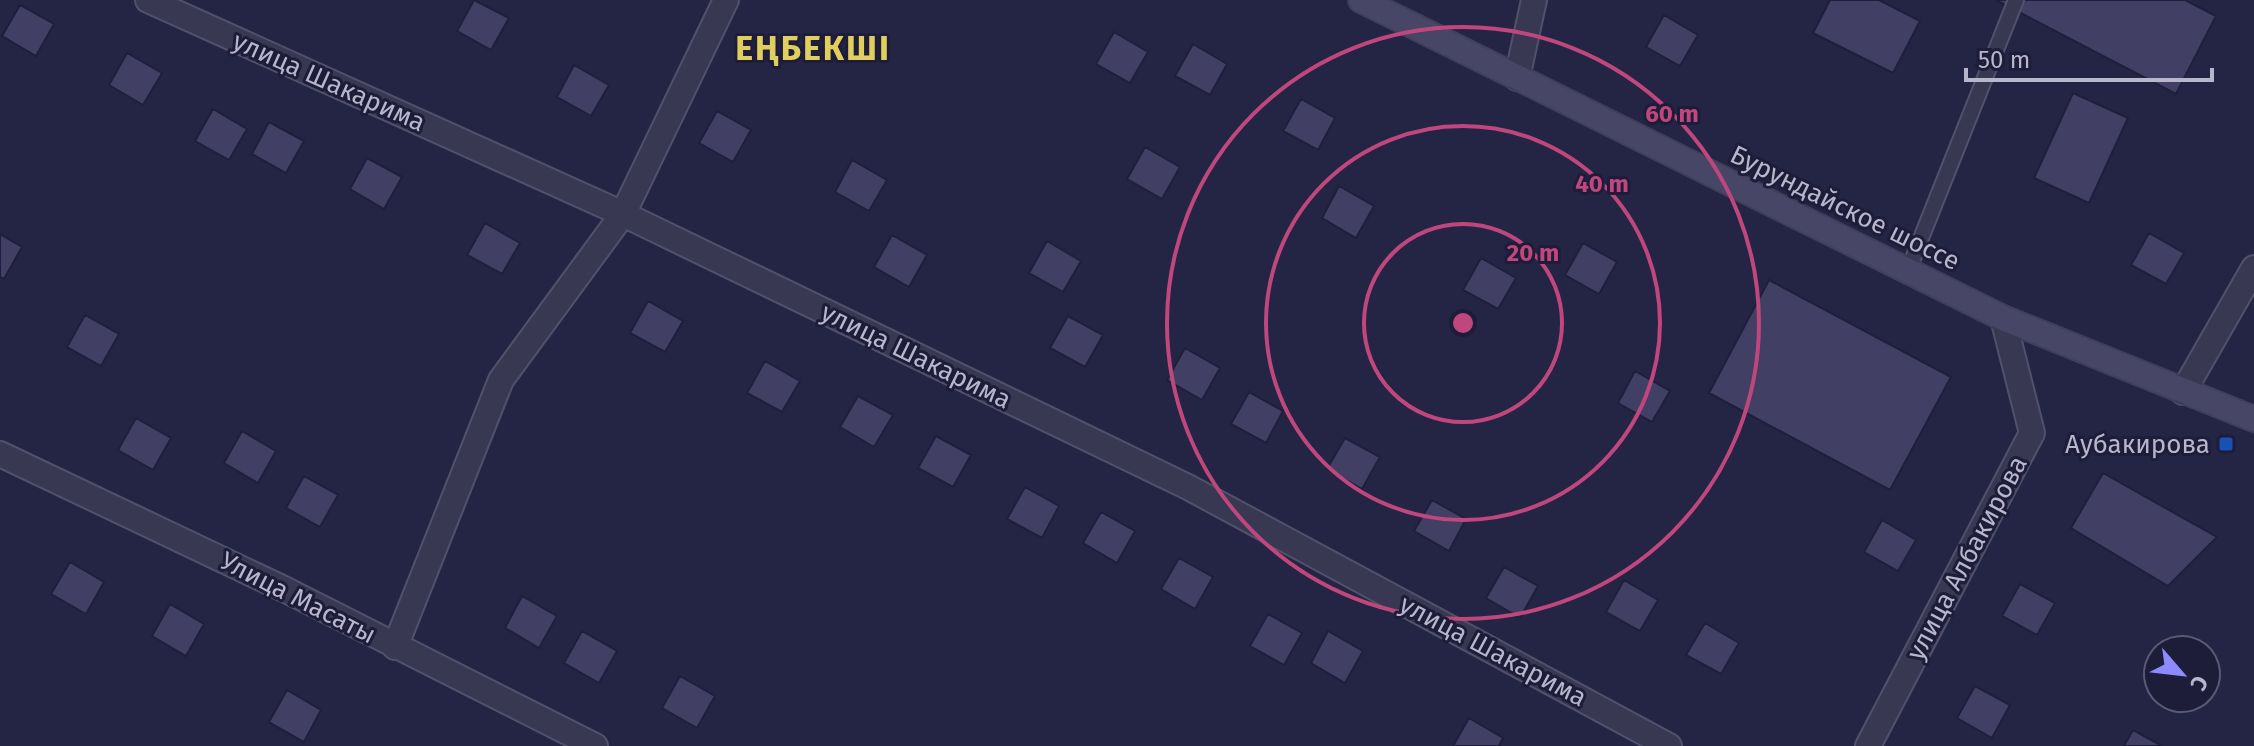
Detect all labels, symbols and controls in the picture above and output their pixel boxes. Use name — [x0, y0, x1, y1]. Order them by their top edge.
street label: улица Шакарима — [228, 26, 430, 138]
district label: ЕҢБЕКШІ — [735, 28, 891, 69]
scale bar — [1966, 32, 2212, 82]
text: 50 m — [1978, 46, 2030, 74]
text: 60 m — [1645, 100, 1699, 128]
street label: Бурундайское шоссе — [1725, 139, 1965, 277]
text: 40 m — [1575, 170, 1629, 198]
text: 20 m — [1507, 239, 1559, 267]
street label: улица Шакарима — [816, 297, 1016, 415]
centre of rings — [1449, 309, 1477, 337]
place label: Аубакирова — [2065, 429, 2210, 460]
marker: Аубакирова — [2217, 435, 2235, 453]
street label: улица Албакирова — [1900, 451, 2034, 665]
street label: Улица Масаты — [215, 545, 381, 651]
street label: улица Шакарима — [1394, 589, 1592, 713]
north arrow — [2142, 634, 2222, 714]
text: С — [2184, 671, 2214, 695]

